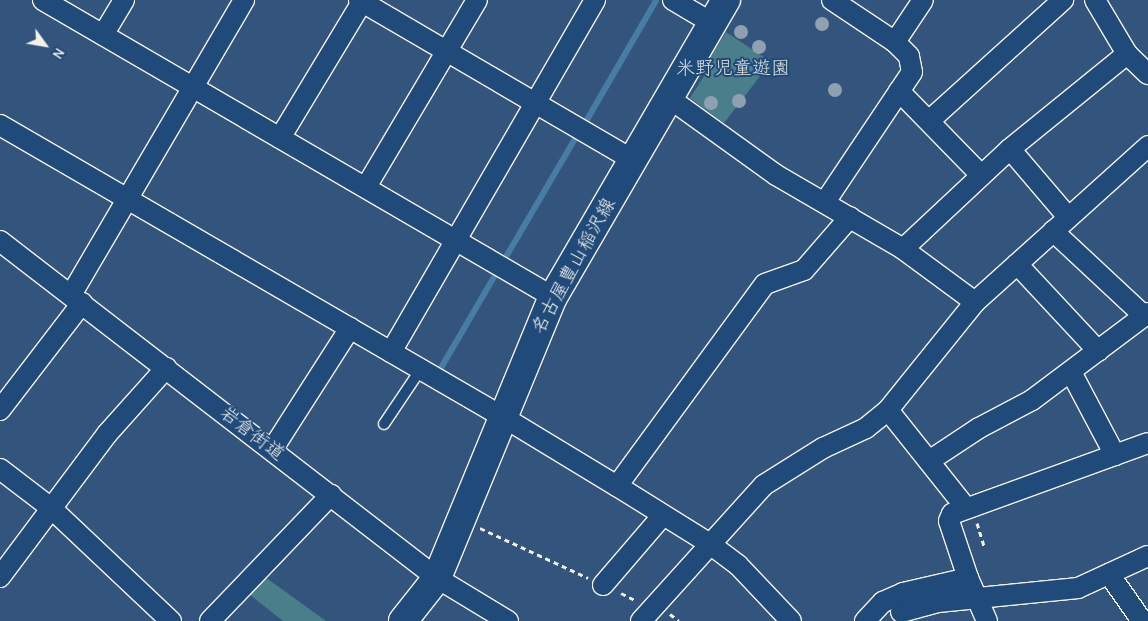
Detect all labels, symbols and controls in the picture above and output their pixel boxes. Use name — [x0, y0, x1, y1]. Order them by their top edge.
north arrow — [20, 20, 70, 70]
text: N — [49, 45, 68, 62]
park label: 米野児童遊園 — [676, 58, 790, 80]
street label: 名古屋豊山稲沢線 — [527, 194, 621, 338]
street label: 岩倉街道 — [215, 402, 289, 466]

